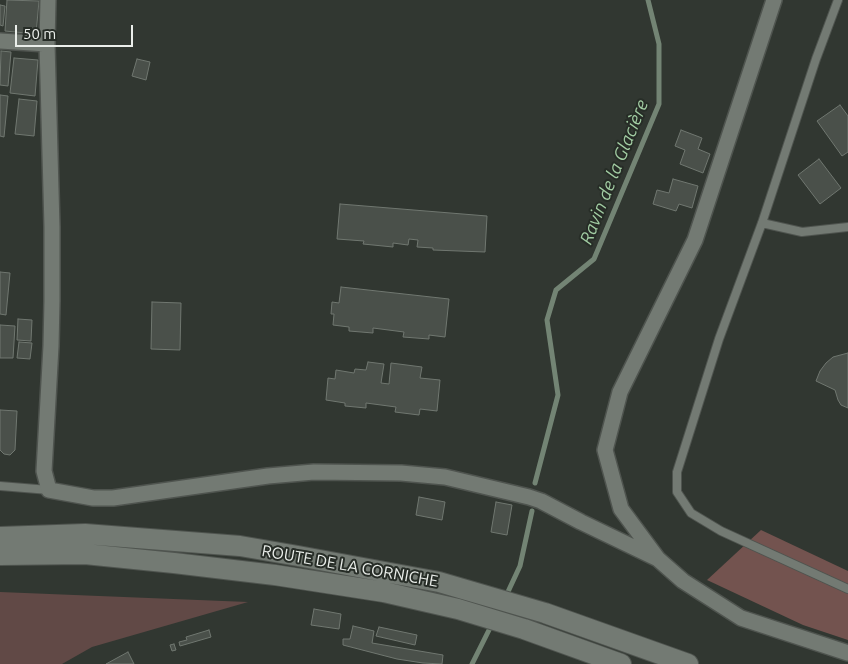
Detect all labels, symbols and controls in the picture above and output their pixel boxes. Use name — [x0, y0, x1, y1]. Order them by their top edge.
scale bar — [18, 15, 135, 47]
text: 50 m — [23, 25, 56, 42]
water label: Ravin de la Glacière — [575, 96, 653, 248]
street label: ROUTE DE LA CORNICHE — [260, 541, 440, 591]

